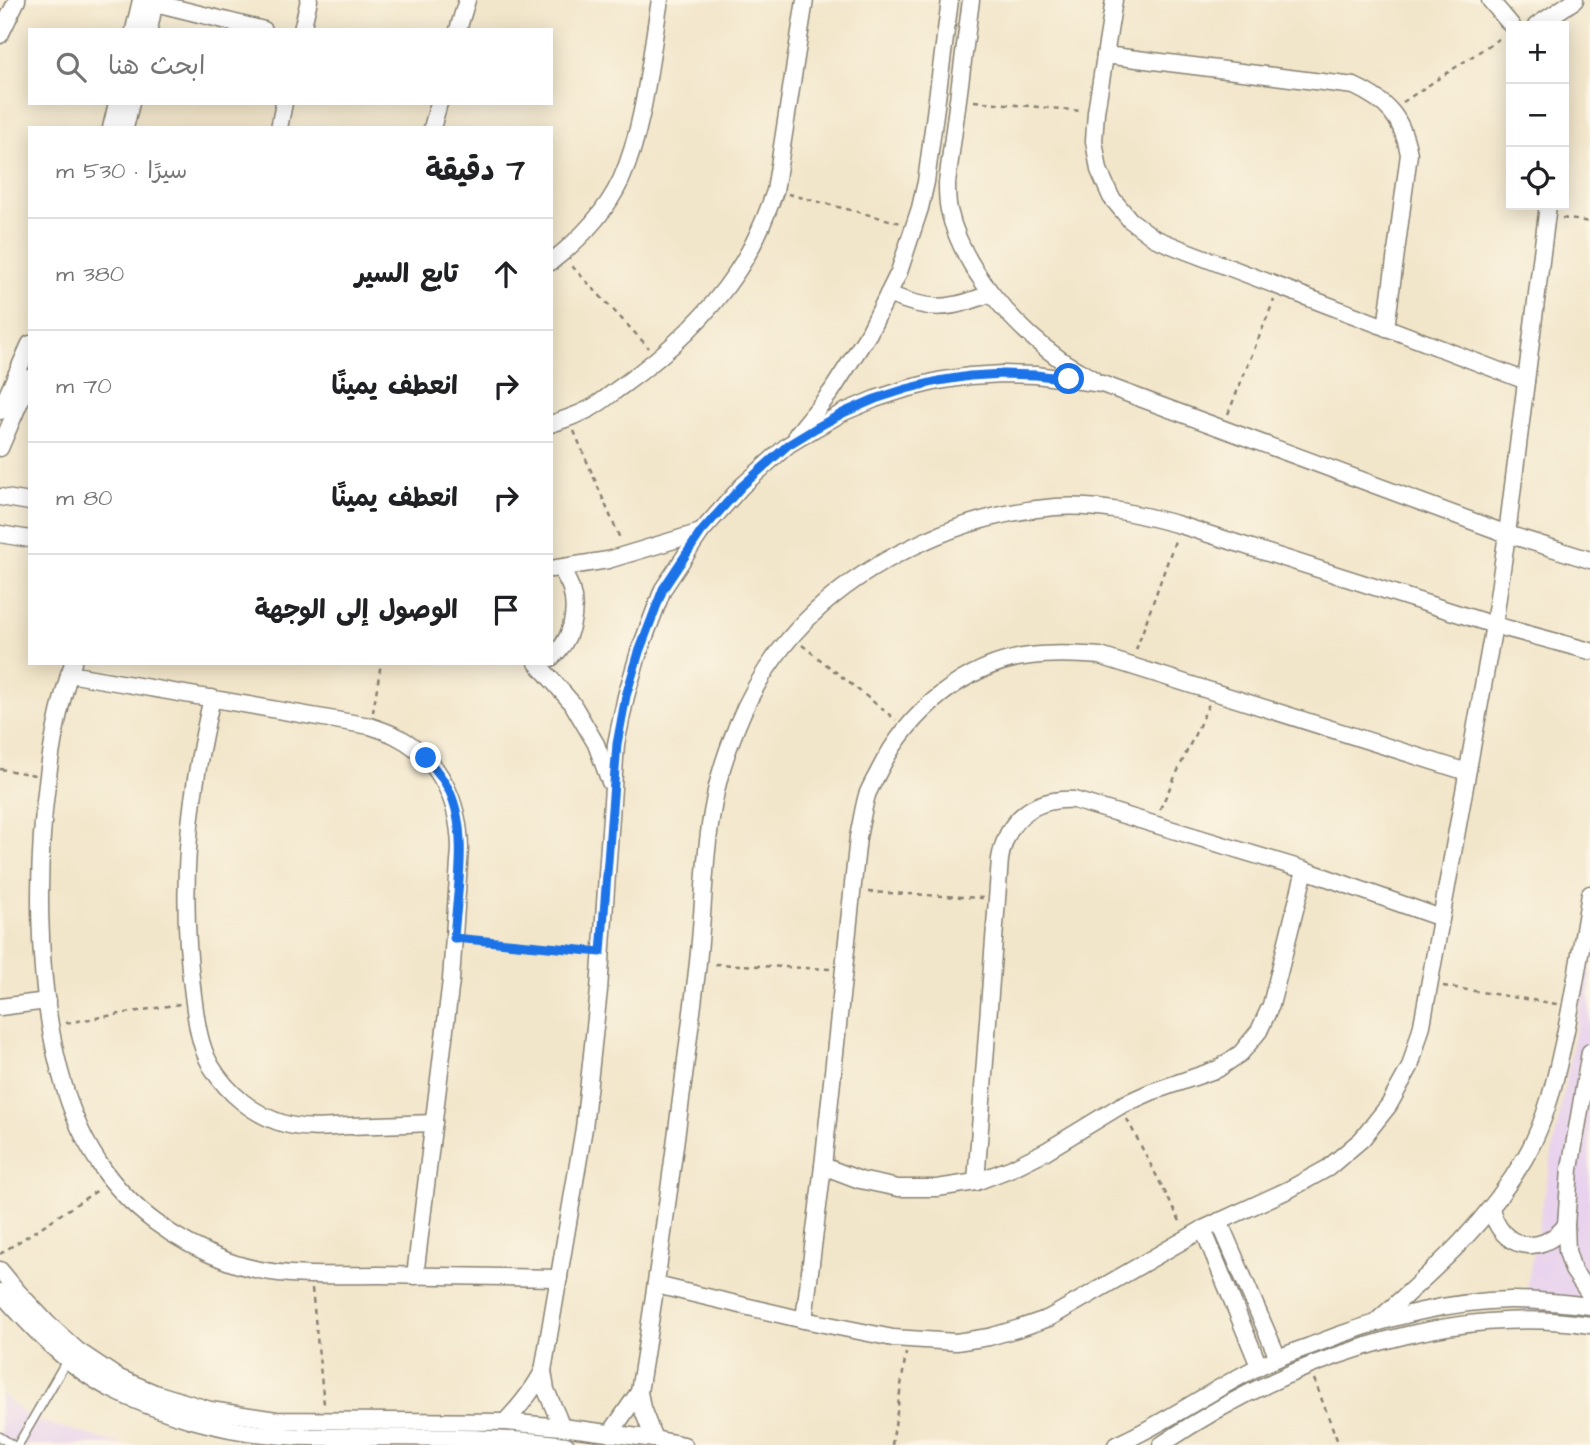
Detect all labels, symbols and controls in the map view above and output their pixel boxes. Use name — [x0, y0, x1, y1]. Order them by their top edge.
map controls — [1506, 21, 1569, 210]
button: + — [1506, 21, 1569, 84]
search box — [28, 28, 553, 105]
icon: search — [52, 48, 90, 86]
text: ابحث هنا — [108, 48, 205, 84]
button: − — [1506, 84, 1569, 147]
button: locate — [1506, 147, 1569, 210]
text: 7 دقيقة — [425, 150, 525, 192]
text: سيرًا · 530 m — [56, 155, 187, 187]
icon: ahead — [487, 255, 525, 293]
text: تابع السير — [355, 256, 458, 292]
text: 380 m — [56, 258, 124, 290]
route start — [1053, 363, 1084, 394]
icon: right — [487, 367, 525, 405]
text: انعطف يمينًا — [331, 368, 458, 404]
text: 70 m — [56, 370, 112, 402]
icon: right — [487, 479, 525, 517]
text: انعطف يمينًا — [331, 480, 458, 516]
text: 80 m — [56, 482, 113, 514]
icon: arrive — [487, 591, 525, 629]
text: الوصول إلى الوجهة — [254, 592, 458, 628]
route end — [410, 742, 441, 773]

